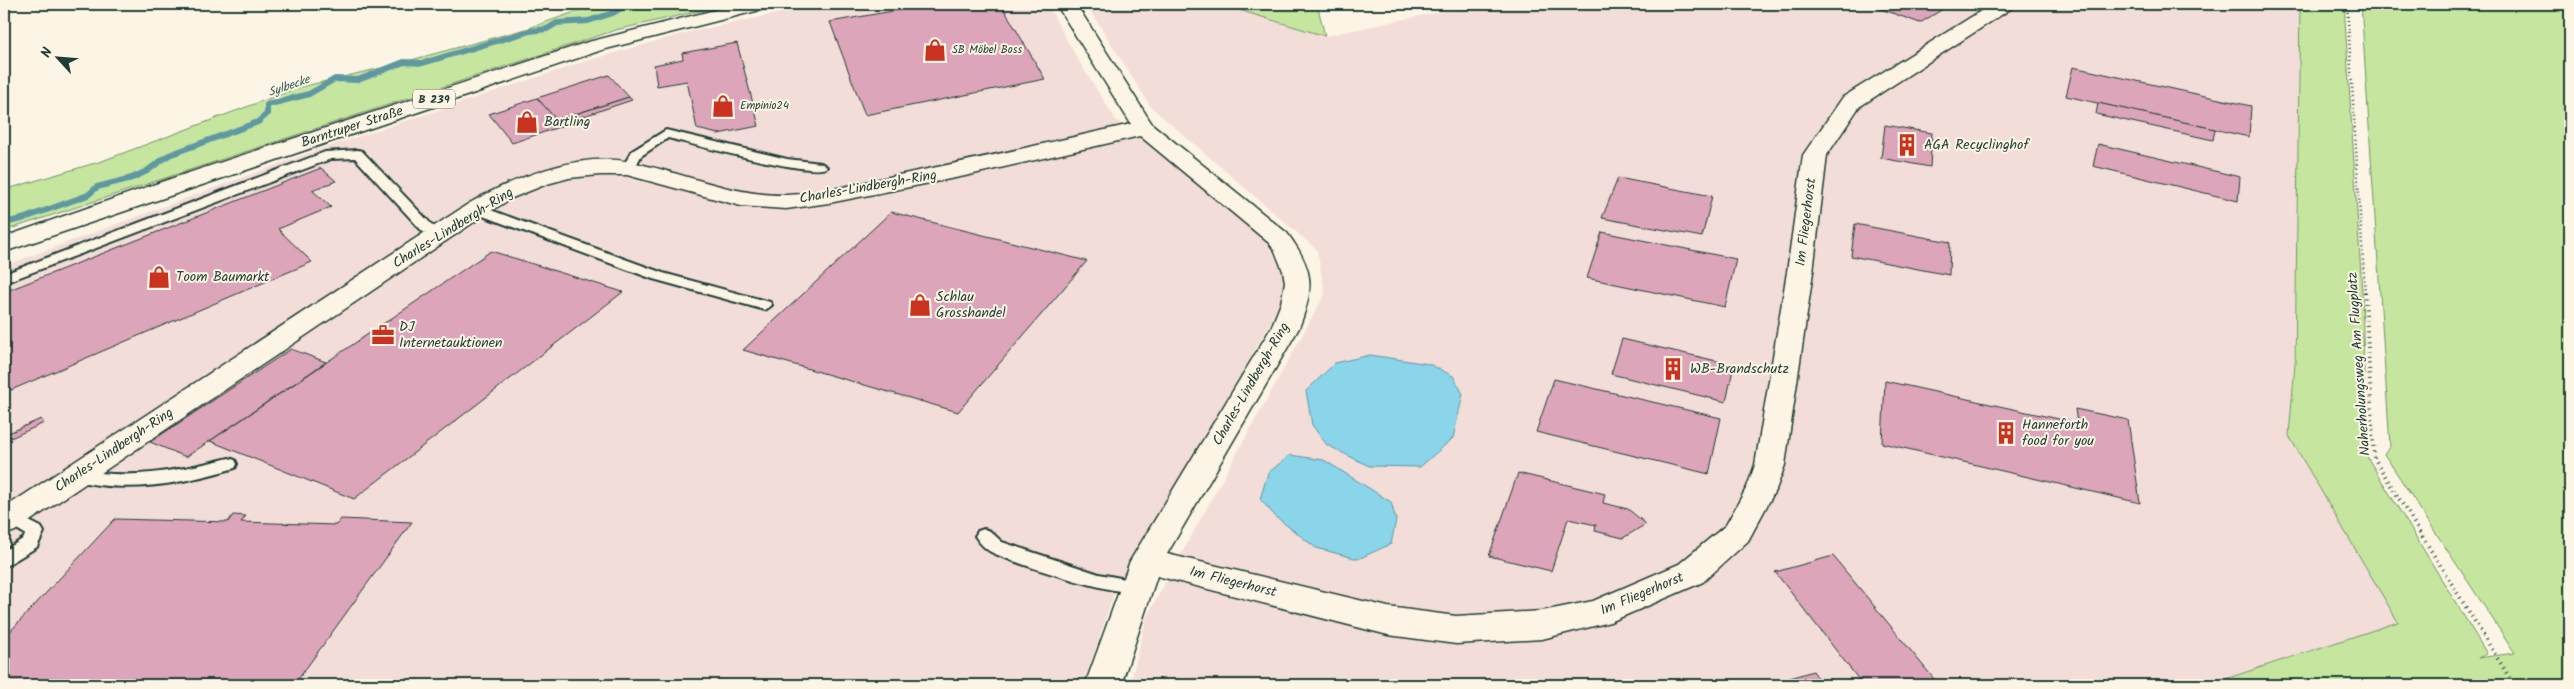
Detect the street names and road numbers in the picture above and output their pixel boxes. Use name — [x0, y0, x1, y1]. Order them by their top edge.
road number: B 239 — [413, 90, 455, 108]
street label: Barntruper Straße — [298, 100, 407, 154]
street label: Charles-Lindbergh-Ring — [798, 164, 938, 210]
street label: Im Fliegerhorst — [1790, 176, 1822, 267]
street label: Charles-Lindbergh-Ring — [388, 182, 518, 274]
street label: Naherholungsweg Am Flugplatz — [2342, 271, 2376, 457]
street label: Charles-Lindbergh-Ring — [1207, 318, 1295, 450]
street label: Charles-Lindbergh-Ring — [50, 402, 178, 498]
street label: Im Fliegerhorst — [1187, 561, 1279, 604]
street label: Im Fliegerhorst — [1597, 566, 1688, 622]

